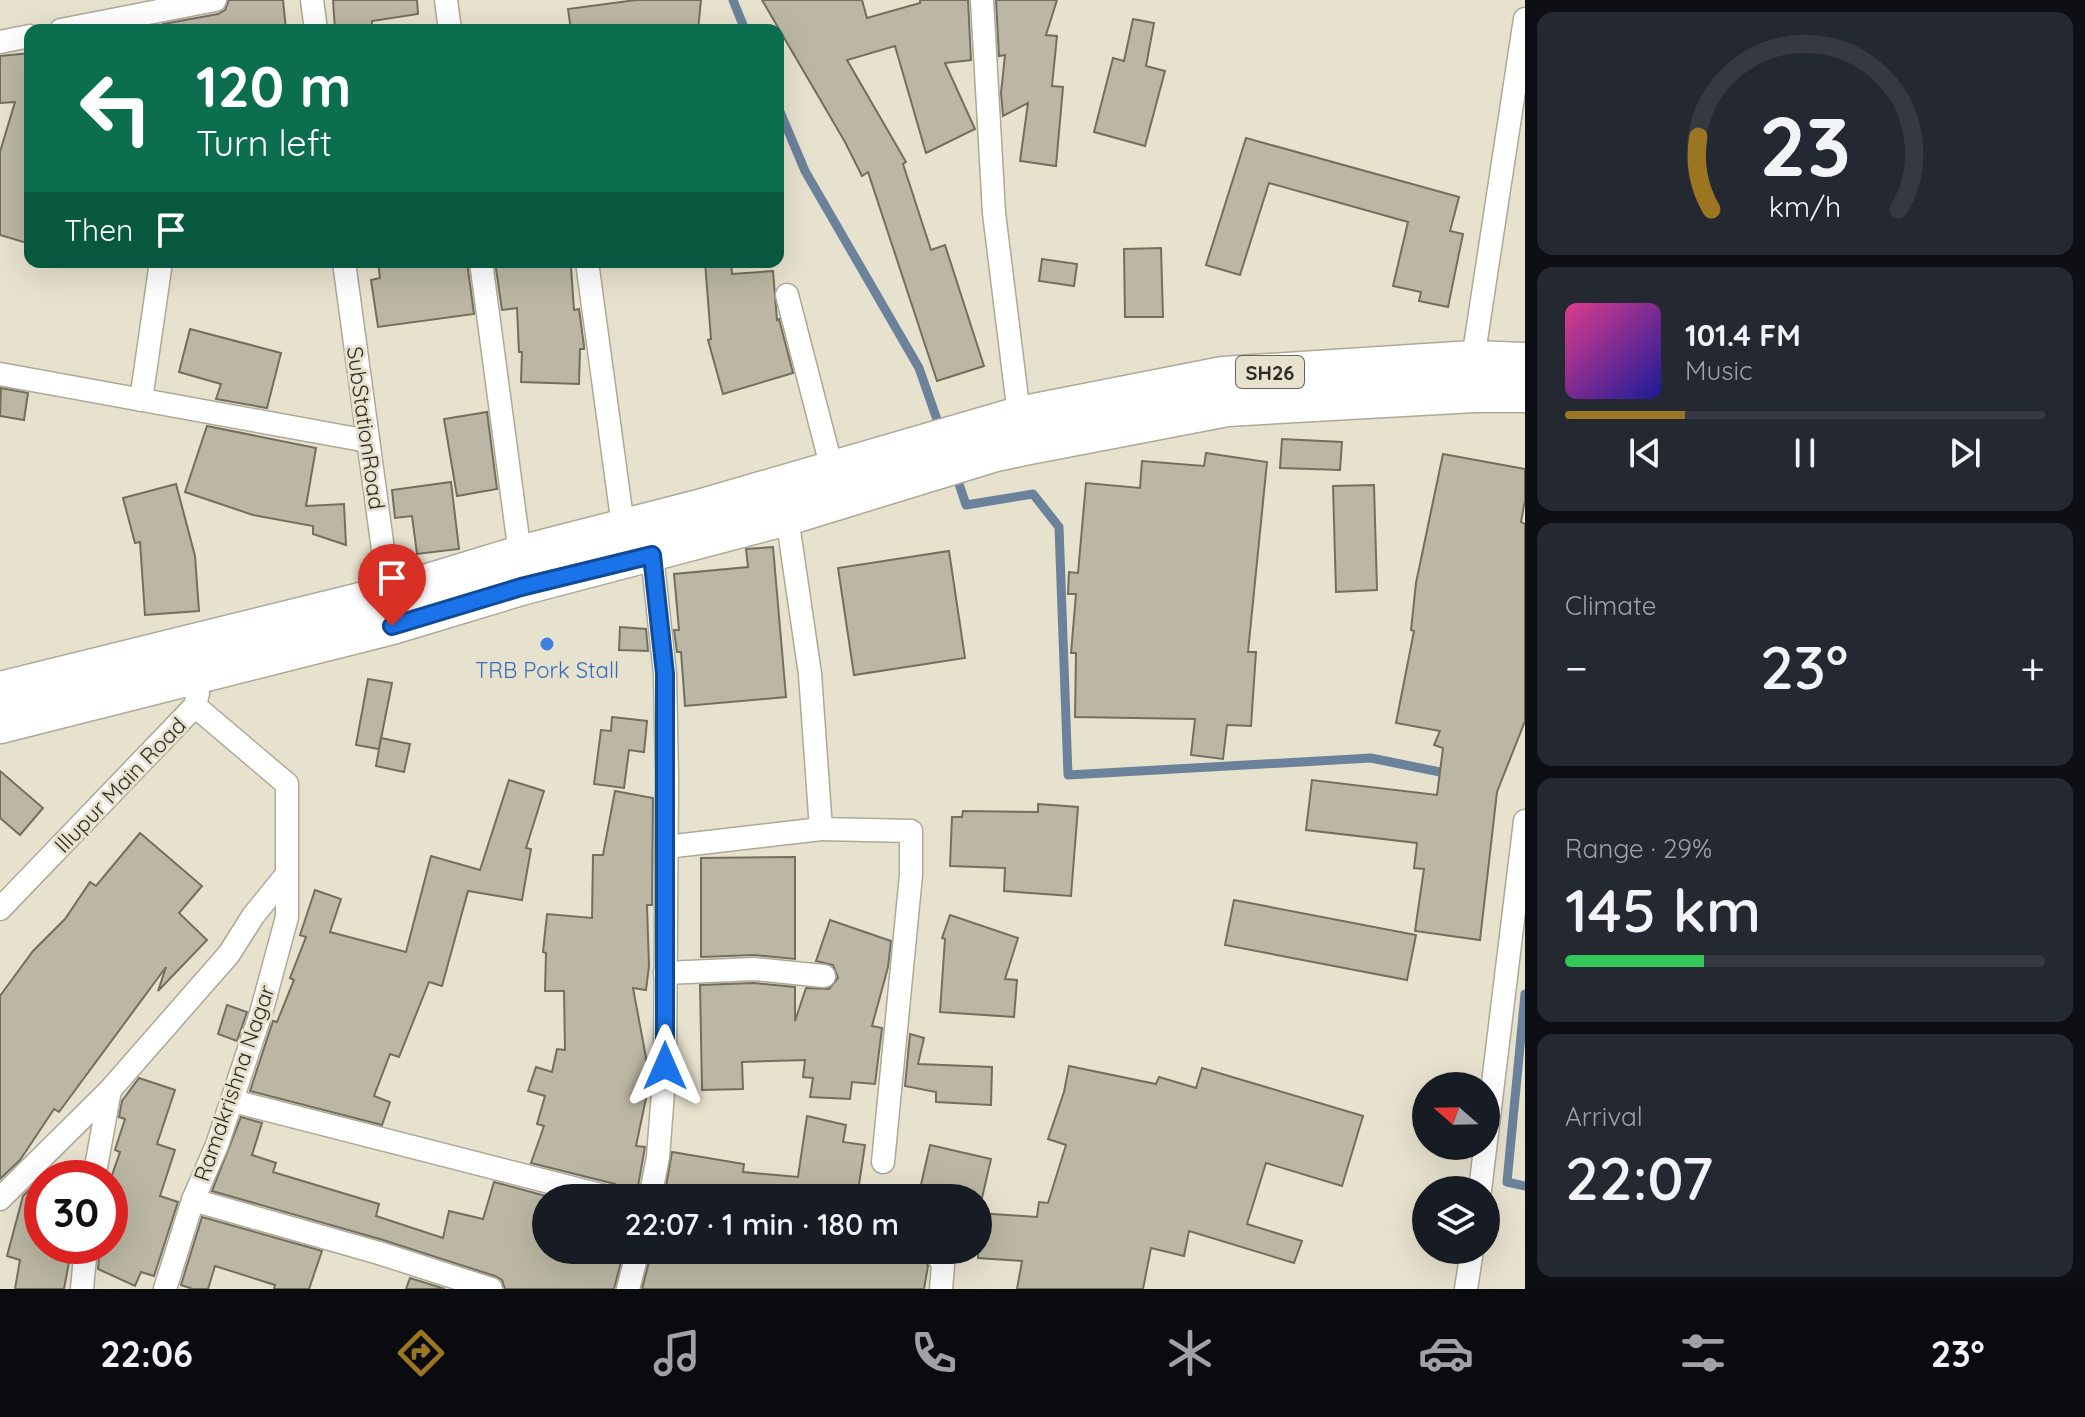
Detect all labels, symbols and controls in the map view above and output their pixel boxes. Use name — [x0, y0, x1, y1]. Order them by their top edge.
text: 120 m — [196, 51, 351, 121]
icon: left — [64, 56, 168, 160]
text: 23 — [1759, 92, 1851, 196]
text: Turn left — [196, 120, 332, 165]
text: km/h — [1769, 188, 1841, 224]
icon: arrive — [149, 208, 193, 252]
text: Then — [64, 211, 133, 249]
text: 101.4 FM — [1685, 316, 1801, 354]
street label: SubStationRoad — [341, 345, 391, 511]
text: Music — [1685, 354, 1753, 387]
road number: SH26 — [1236, 356, 1304, 388]
icon: previous — [1623, 431, 1667, 475]
icon: pause — [1783, 431, 1827, 475]
icon: next — [1943, 431, 1987, 475]
pin — [358, 544, 426, 626]
icon: arrive — [370, 556, 414, 600]
text: Climate — [1565, 589, 1656, 622]
text: 23° — [1760, 629, 1848, 704]
marker: TRB Pork Stall — [538, 635, 556, 653]
text: − — [1565, 640, 1588, 695]
text: + — [2020, 640, 2045, 695]
place label: TRB Pork Stall — [475, 656, 619, 684]
street label: Illupur Main Road — [48, 711, 192, 859]
text: Range · 29% — [1565, 832, 1712, 865]
text: 145 km — [1565, 872, 1761, 947]
street label: Ramakrishna Nagar — [187, 980, 281, 1185]
position arrow — [623, 1024, 707, 1108]
north arrow — [1412, 1072, 1500, 1160]
map controls — [1412, 1072, 1500, 1264]
text: Arrival — [1565, 1100, 1643, 1133]
text: 22:07 — [1565, 1140, 1713, 1215]
speed limit sign: 30 — [24, 1160, 128, 1264]
button: layers — [1412, 1176, 1500, 1264]
text: 22:07 · 1 min · 180 m — [625, 1205, 899, 1243]
icon: directions — [393, 1325, 449, 1381]
icon: music — [649, 1325, 705, 1381]
icon: phone — [906, 1325, 962, 1381]
icon: climate — [1162, 1325, 1218, 1381]
icon: car — [1418, 1325, 1474, 1381]
icon: filters — [1675, 1325, 1731, 1381]
text: 22:06 — [100, 1331, 193, 1376]
text: 23° — [1931, 1331, 1985, 1376]

